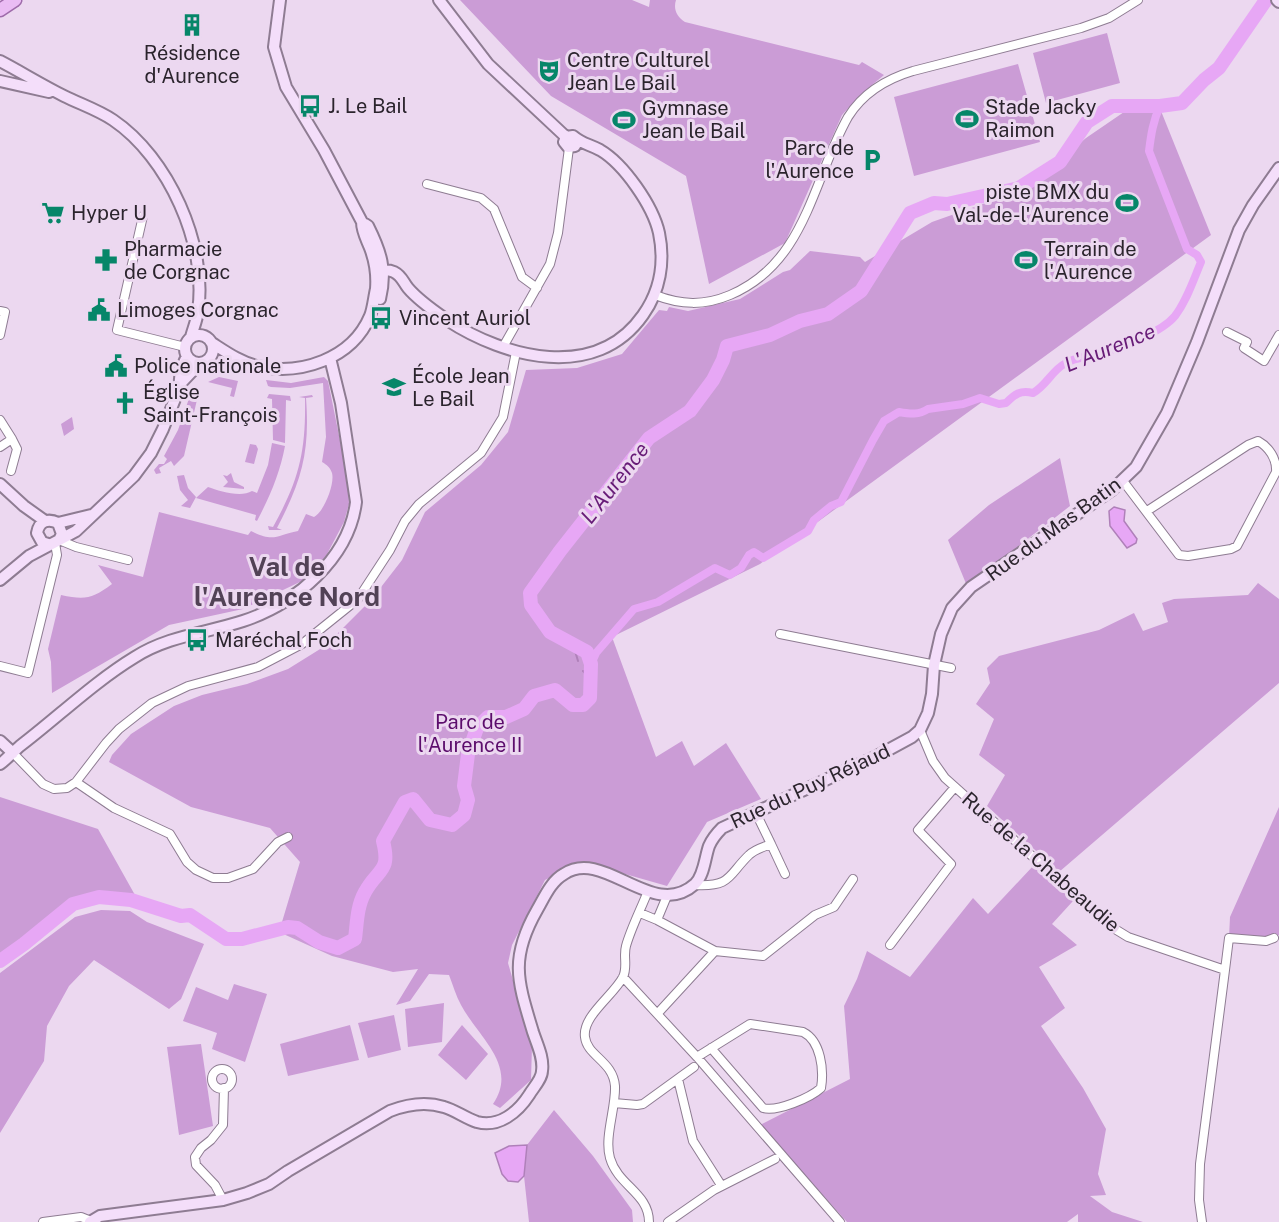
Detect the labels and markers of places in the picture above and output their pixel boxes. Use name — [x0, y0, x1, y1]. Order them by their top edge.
building icon: Résidence d'Aurence — [179, 12, 205, 38]
place label: Résidence d'Aurence — [144, 41, 240, 88]
place label: Centre Culturel Jean Le Bail — [567, 48, 710, 95]
theatre icon: Centre Culturel Jean Le Bail — [536, 58, 562, 84]
bus stop icon: J. Le Bail — [297, 93, 323, 119]
place label: J. Le Bail — [328, 94, 408, 118]
place label: Stade Jacky Raimon — [985, 95, 1097, 142]
place label: Gymnase Jean le Bail — [642, 96, 746, 143]
sports icon: Stade Jacky Raimon — [954, 106, 980, 132]
sports icon: Gymnase Jean le Bail — [611, 107, 637, 133]
place label: Parc de l'Aurence — [765, 136, 854, 183]
parking icon: Parc de l'Aurence — [859, 147, 885, 173]
place label: piste BMX du Val-de-l'Aurence — [952, 180, 1109, 227]
sports icon: piste BMX du Val-de-l'Aurence — [1114, 190, 1140, 216]
supermarket icon: Hyper U — [40, 200, 66, 226]
place label: Hyper U — [71, 201, 147, 225]
place label: Pharmacie de Corgnac — [124, 237, 230, 284]
place label: Terrain de l'Aurence — [1044, 237, 1137, 284]
pharmacy icon: Pharmacie de Corgnac — [93, 247, 119, 273]
sports icon: Terrain de l'Aurence — [1013, 247, 1039, 273]
public building icon: Limoges Corgnac — [86, 297, 112, 323]
place label: Limoges Corgnac — [117, 298, 279, 322]
bus stop icon: Vincent Auriol — [368, 305, 394, 331]
place label: Vincent Auriol — [399, 306, 531, 330]
public building icon: Police nationale — [103, 353, 129, 379]
place label: Police nationale — [134, 354, 281, 378]
place label: École Jean Le Bail — [412, 363, 510, 411]
school or university icon: École Jean Le Bail — [381, 374, 407, 400]
place label: Église Saint-François — [143, 379, 278, 427]
church icon: Église Saint-François — [112, 390, 138, 416]
bus stop icon: Maréchal Foch — [184, 627, 210, 653]
place label: Maréchal Foch — [215, 628, 352, 652]

